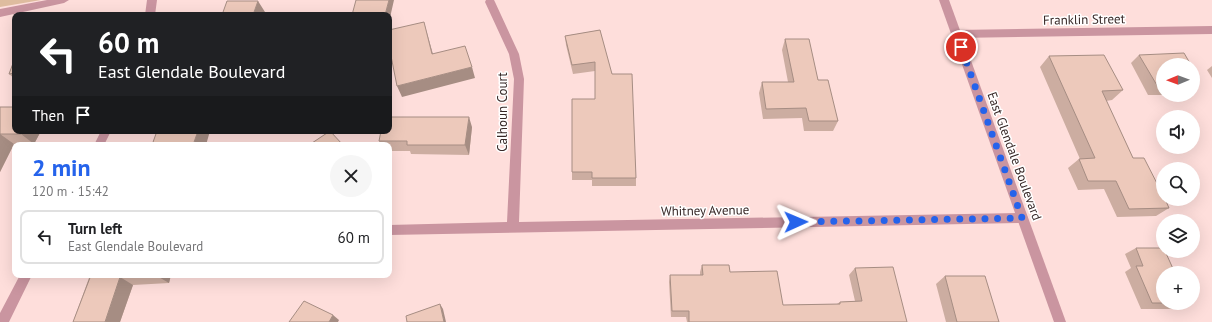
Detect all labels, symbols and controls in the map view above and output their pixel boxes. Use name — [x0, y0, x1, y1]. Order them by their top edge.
street label: Franklin Street — [1043, 10, 1126, 29]
text: 60 m — [98, 24, 159, 61]
icon: left — [32, 28, 84, 80]
pin — [944, 30, 978, 64]
icon: arrive — [950, 36, 972, 58]
north arrow — [1156, 58, 1200, 102]
map controls — [1156, 58, 1200, 310]
text: East Glendale Boulevard — [98, 60, 285, 83]
street label: Calhoun Court — [494, 72, 511, 152]
street label: East Glendale Boulevard — [983, 90, 1046, 223]
icon: arrive — [72, 104, 94, 126]
text: Then — [32, 106, 64, 125]
button: sound — [1156, 110, 1200, 154]
text: 2 min — [32, 152, 91, 183]
button: close — [330, 155, 372, 197]
button: search — [1156, 162, 1200, 206]
text: 120 m · 15:42 — [32, 183, 109, 200]
street label: Whitney Avenue — [661, 201, 749, 220]
position arrow — [775, 201, 817, 243]
button: layers — [1156, 214, 1200, 258]
text: Turn left — [68, 219, 122, 238]
icon: left — [34, 226, 56, 248]
text: 60 m — [337, 228, 370, 247]
text: East Glendale Boulevard — [68, 238, 203, 255]
button: + — [1156, 266, 1200, 310]

